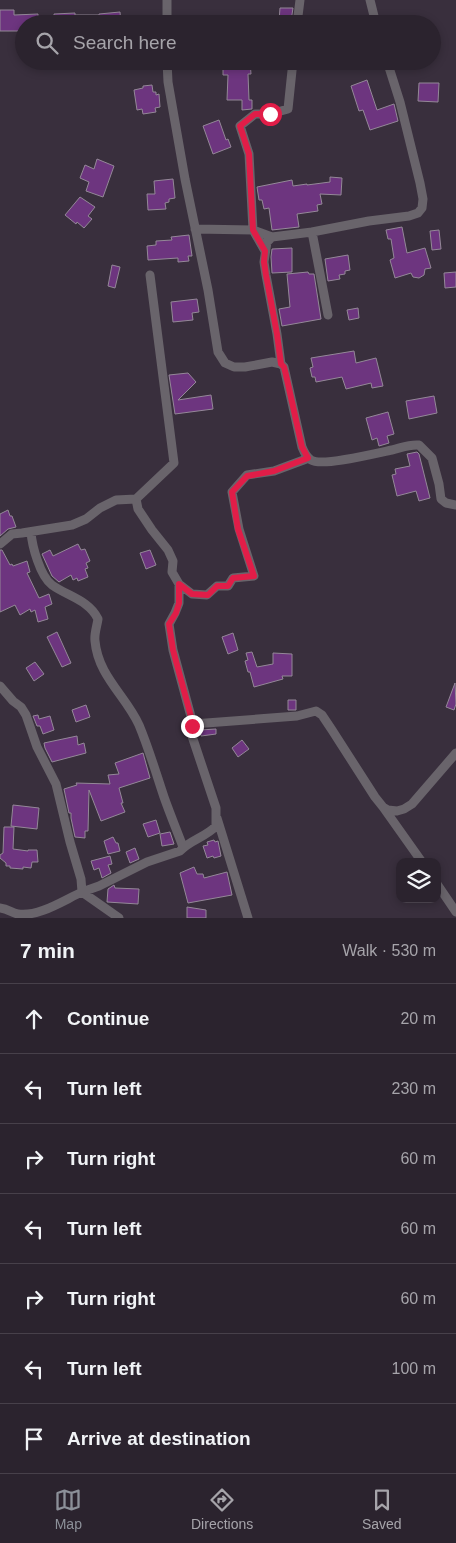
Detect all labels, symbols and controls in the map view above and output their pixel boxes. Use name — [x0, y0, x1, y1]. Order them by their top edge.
search box — [15, 15, 441, 70]
icon: search — [33, 29, 61, 57]
text: Search here — [73, 32, 177, 53]
route start — [259, 103, 282, 126]
route end — [181, 715, 204, 738]
map controls — [396, 858, 441, 903]
button: layers — [396, 858, 441, 903]
text: 7 min — [20, 939, 75, 962]
text: Walk · 530 m — [342, 942, 436, 959]
icon: ahead — [20, 1005, 48, 1033]
text: Continue — [67, 1008, 149, 1029]
text: 20 m — [400, 1010, 436, 1027]
icon: left — [20, 1075, 48, 1103]
text: Turn left — [67, 1078, 142, 1099]
text: 230 m — [392, 1080, 436, 1097]
icon: right — [20, 1145, 48, 1173]
text: Turn right — [67, 1148, 155, 1169]
text: 60 m — [400, 1150, 436, 1167]
icon: left — [20, 1215, 48, 1243]
text: Turn left — [67, 1218, 142, 1239]
text: 60 m — [400, 1220, 436, 1237]
icon: right — [20, 1285, 48, 1313]
text: Turn right — [67, 1288, 155, 1309]
text: 60 m — [400, 1290, 436, 1307]
icon: left — [20, 1355, 48, 1383]
text: Turn left — [67, 1358, 142, 1379]
text: 100 m — [392, 1360, 436, 1377]
icon: arrive — [20, 1425, 48, 1453]
text: Arrive at destination — [67, 1428, 251, 1449]
tab: Map — [54, 1486, 82, 1532]
tab: Directions — [191, 1486, 253, 1532]
tab: Saved — [362, 1486, 402, 1532]

